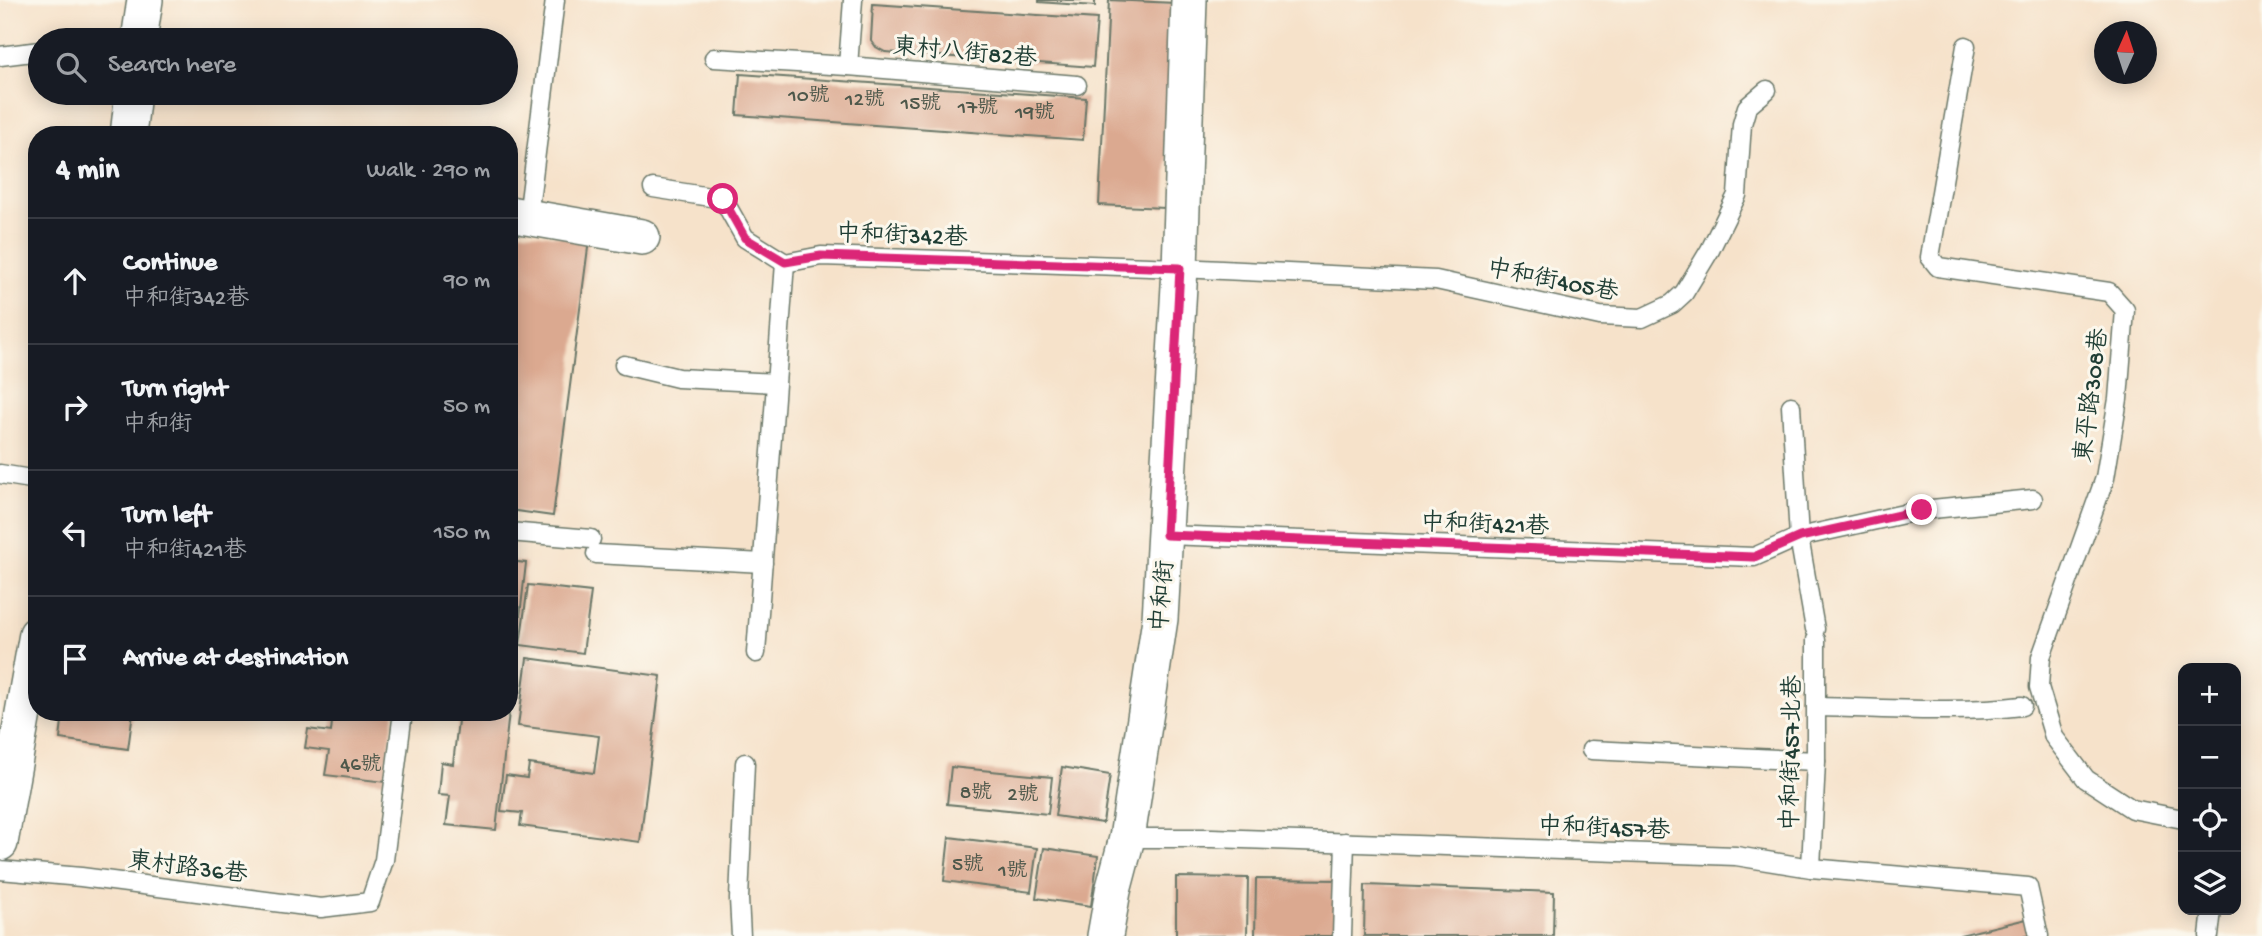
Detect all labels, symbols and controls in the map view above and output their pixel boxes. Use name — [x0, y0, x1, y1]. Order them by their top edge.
north arrow — [2094, 21, 2157, 84]
search box — [28, 28, 518, 105]
street label: 東村八街82巷 — [891, 33, 1038, 75]
icon: search — [52, 48, 90, 86]
text: Search here — [108, 51, 236, 82]
house number: 10號 — [787, 83, 830, 110]
house number: 12號 — [844, 87, 885, 114]
house number: 15號 — [900, 91, 941, 118]
house number: 17號 — [957, 95, 998, 122]
house number: 19號 — [1014, 100, 1055, 127]
text: 4 min — [56, 154, 119, 189]
text: Walk · 290 m — [367, 158, 490, 185]
route start — [707, 183, 738, 214]
street label: 中和街342巷 — [836, 220, 968, 254]
text: Continue — [123, 249, 217, 280]
street label: 中和街405巷 — [1484, 254, 1621, 309]
icon: ahead — [56, 262, 94, 300]
text: 90 m — [444, 268, 490, 295]
text: 中和街342巷 — [123, 286, 249, 313]
street label: 東平路308巷 — [2069, 326, 2116, 464]
text: Turn right — [123, 375, 227, 406]
icon: right — [56, 388, 94, 426]
text: 50 m — [443, 394, 490, 421]
text: 中和街 — [123, 412, 192, 439]
route end — [1906, 494, 1937, 525]
text: Turn left — [123, 501, 211, 532]
street label: 中和街421巷 — [1420, 509, 1550, 543]
icon: left — [56, 514, 94, 552]
text: 150 m — [434, 520, 490, 547]
text: 中和街421巷 — [123, 538, 246, 565]
street label: 中和街 — [1146, 559, 1182, 633]
icon: arrive — [56, 640, 94, 678]
text: Arrive at destination — [123, 644, 348, 675]
map controls — [2178, 663, 2241, 915]
button: + — [2178, 663, 2241, 726]
street label: 中和街457北巷 — [1777, 675, 1809, 832]
button: − — [2178, 726, 2241, 789]
house number: 46號 — [340, 752, 382, 779]
house number: 8號 — [960, 780, 992, 807]
house number: 2號 — [1007, 782, 1039, 809]
button: locate — [2178, 789, 2241, 852]
street label: 中和街457巷 — [1537, 813, 1671, 847]
street label: 東村路36巷 — [126, 846, 249, 891]
house number: 5號 — [952, 852, 984, 879]
button: layers — [2178, 852, 2241, 915]
house number: 1號 — [997, 858, 1028, 885]

